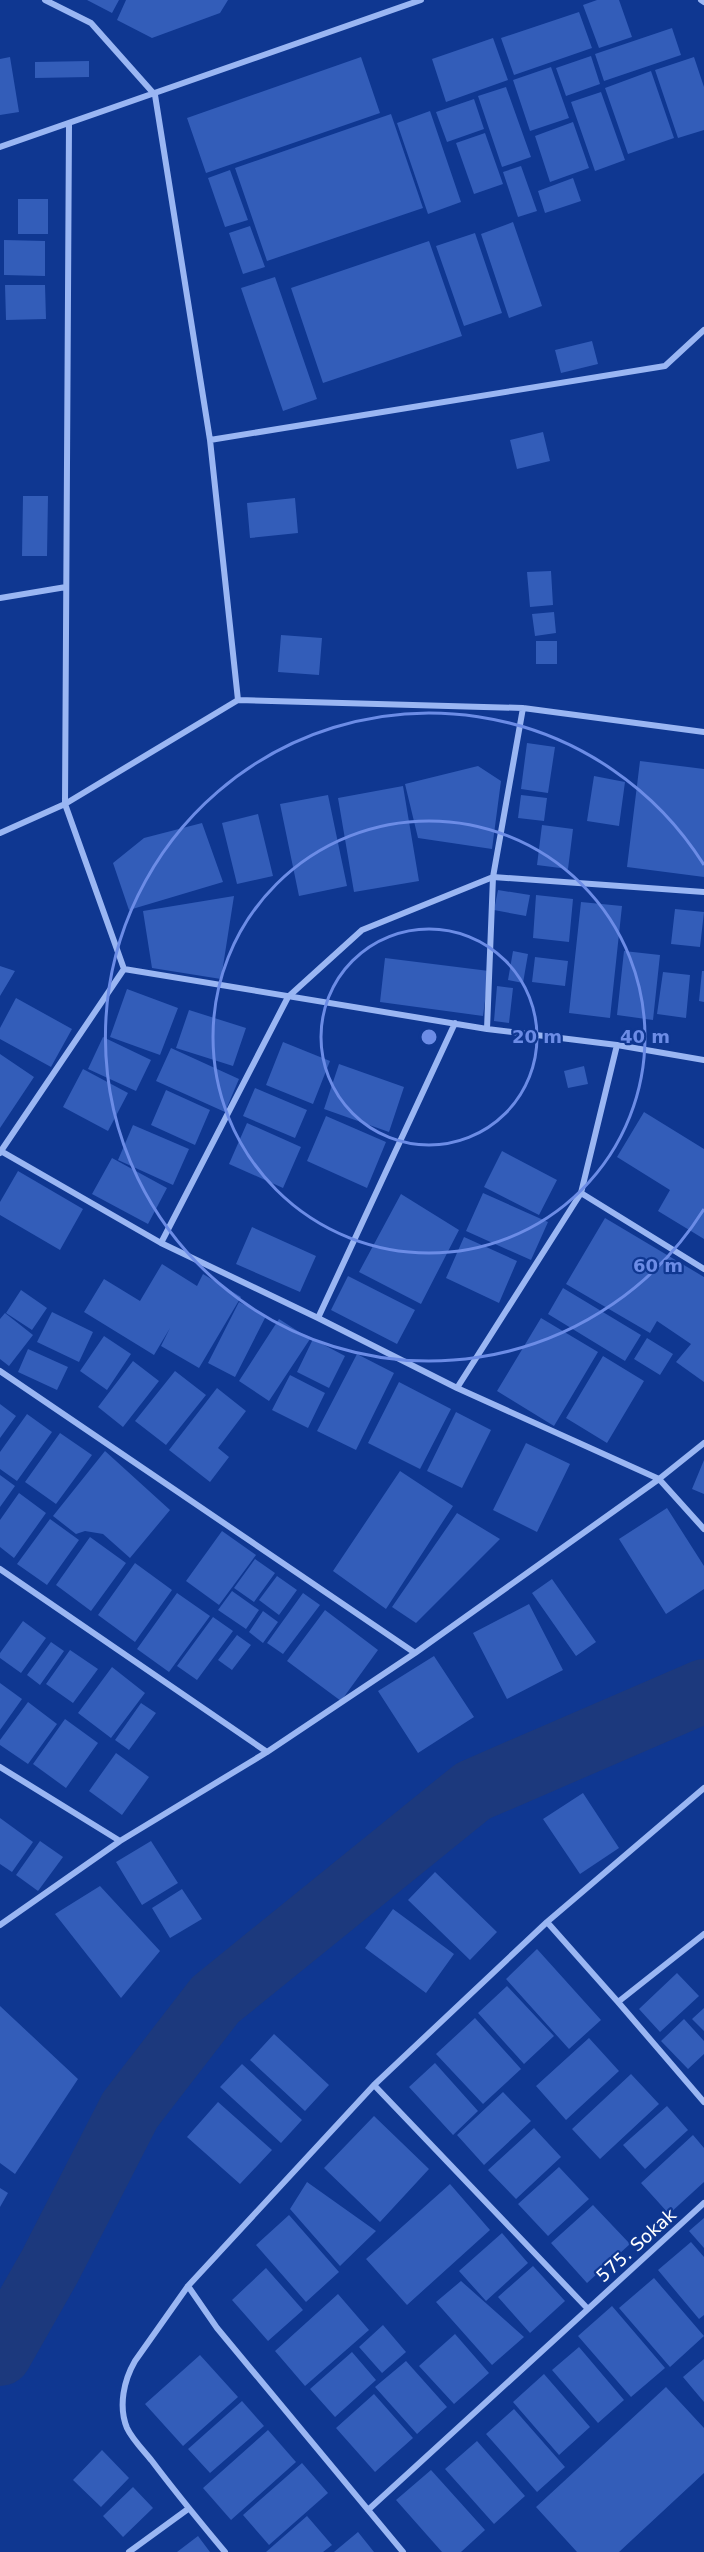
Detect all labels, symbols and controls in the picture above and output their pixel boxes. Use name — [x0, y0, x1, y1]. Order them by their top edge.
text: 20 m — [512, 1026, 562, 1047]
text: 40 m — [620, 1026, 670, 1047]
centre of rings — [419, 1027, 439, 1047]
text: 60 m — [633, 1255, 683, 1276]
street label: 575. Sokak — [592, 2203, 681, 2286]

